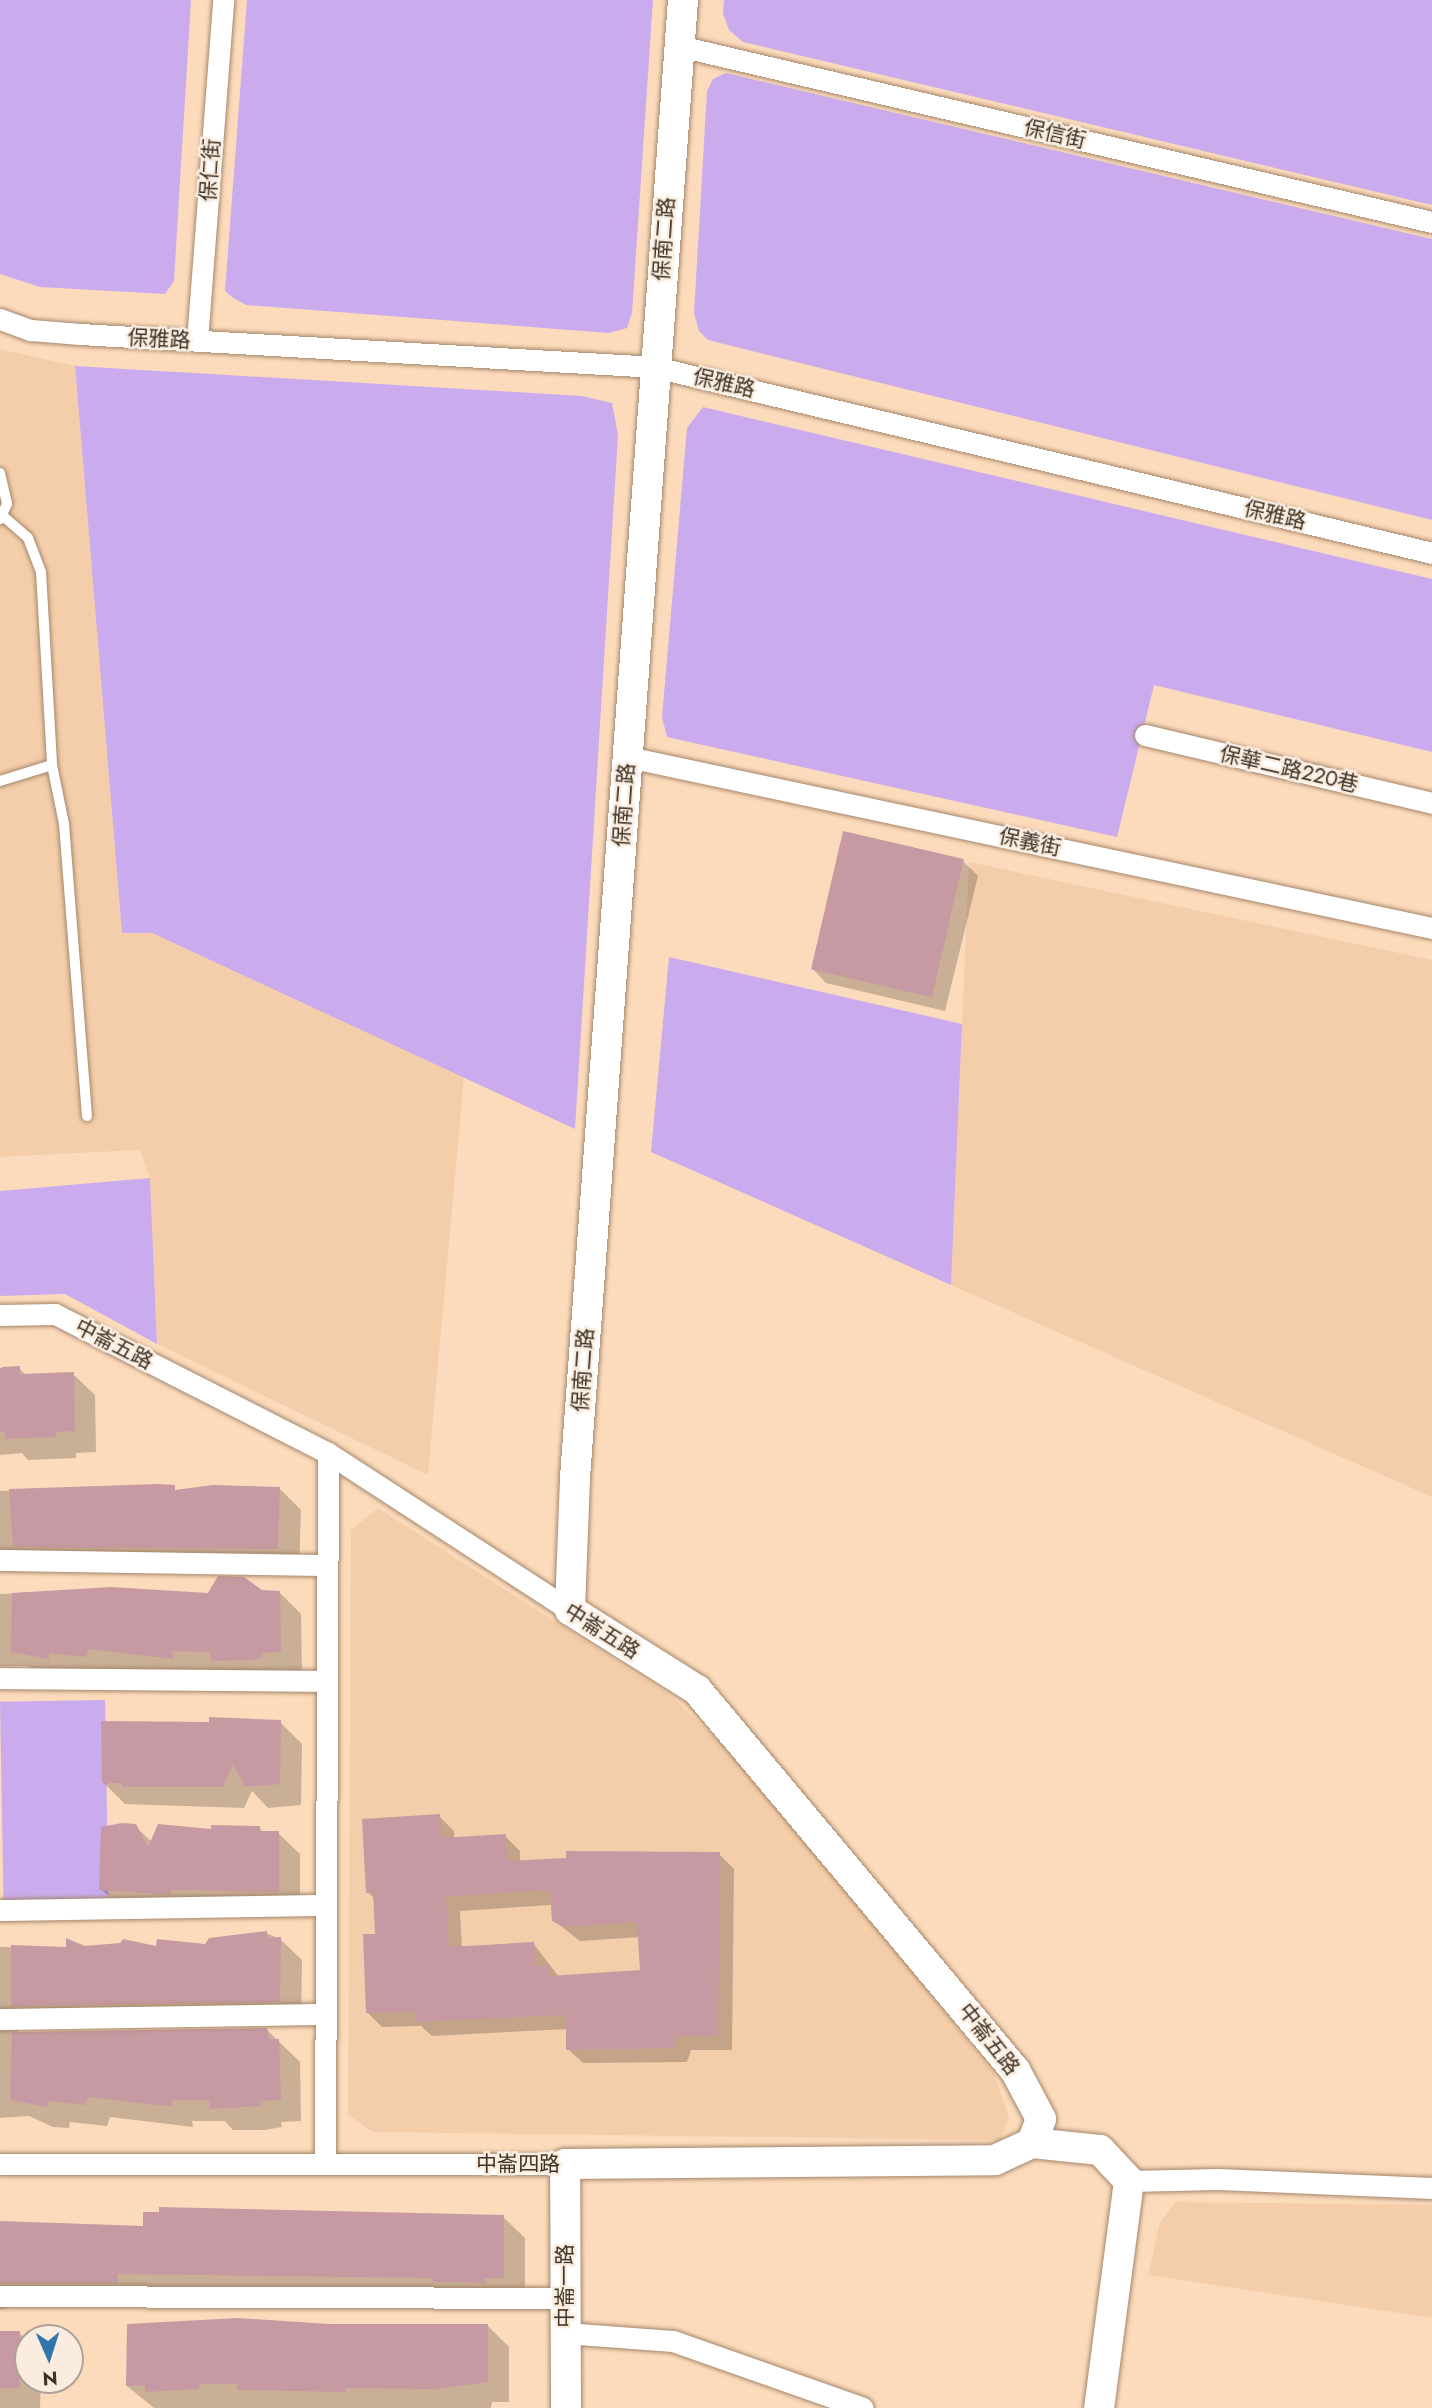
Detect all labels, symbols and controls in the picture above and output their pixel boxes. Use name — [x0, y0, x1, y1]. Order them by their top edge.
street label: 保信街 — [1021, 115, 1089, 153]
street label: 保仁街 — [195, 138, 225, 202]
street label: 保南二路 — [649, 196, 679, 282]
street label: 保雅路 — [127, 325, 191, 353]
street label: 保雅路 — [690, 364, 758, 402]
street label: 保雅路 — [1241, 496, 1309, 534]
street label: 保華二路220巷 — [1217, 741, 1361, 797]
street label: 保南二路 — [609, 762, 639, 848]
street label: 保義街 — [997, 823, 1063, 861]
street label: 中崙五路 — [71, 1314, 157, 1374]
street label: 保南二路 — [568, 1327, 598, 1413]
street label: 中崙五路 — [560, 1598, 644, 1664]
street label: 中崙五路 — [953, 1998, 1025, 2080]
street label: 中崙四路 — [476, 2151, 560, 2177]
street label: 中崙一路 — [552, 2244, 578, 2328]
north arrow — [14, 2324, 84, 2394]
text: N — [42, 2365, 58, 2392]

